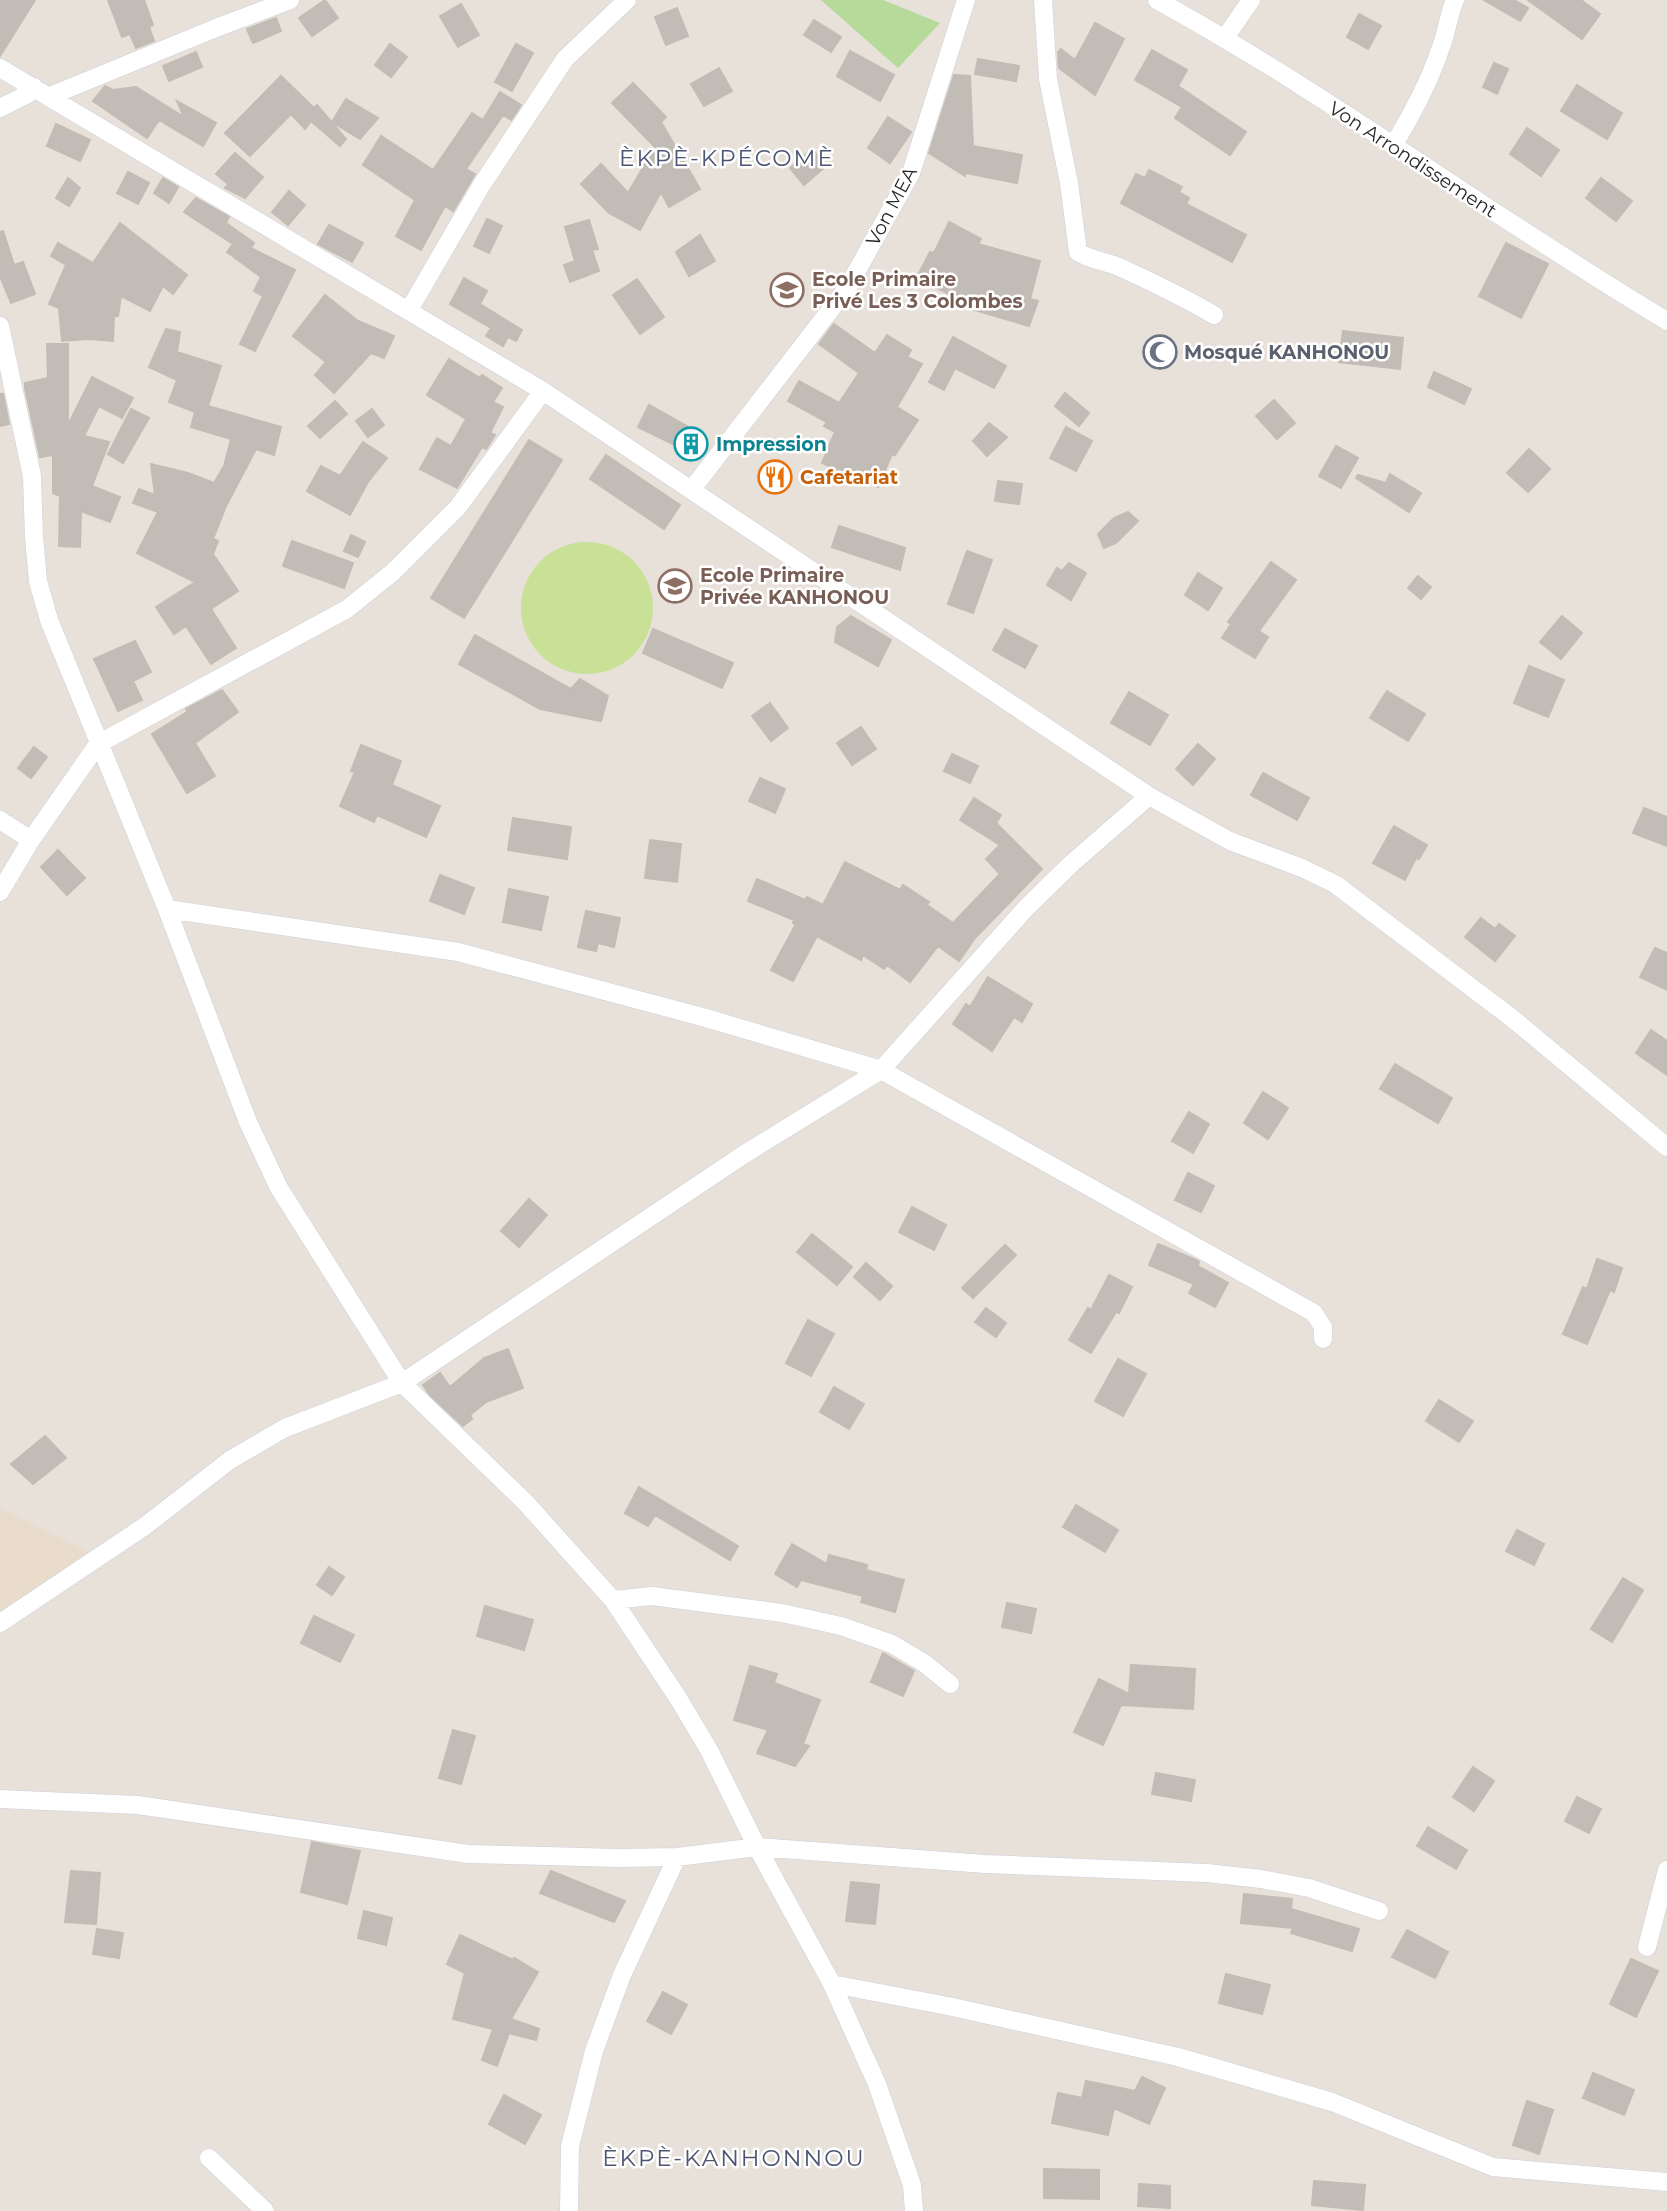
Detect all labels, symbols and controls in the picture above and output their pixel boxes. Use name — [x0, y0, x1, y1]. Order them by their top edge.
street label: Von Arrondissement — [1325, 97, 1501, 222]
district label: ÈKPÈ-KPÉCOMÈ — [619, 144, 835, 172]
street label: Von MEA — [861, 162, 922, 250]
place label: Ecole Primaire Privé Les 3 Colombes — [812, 268, 1023, 313]
school or university icon: Ecole Primaire Privé Les 3 Colombes — [768, 271, 806, 309]
mosque icon: Mosqué KANHONOU — [1141, 333, 1179, 371]
place label: Mosqué KANHONOU — [1184, 341, 1389, 364]
building icon: Impression — [672, 425, 710, 463]
place label: Impression — [716, 433, 827, 456]
restaurant icon: Cafetariat — [756, 458, 794, 496]
place label: Cafetariat — [800, 466, 898, 489]
place label: Ecole Primaire Privée KANHONOU — [700, 564, 889, 609]
school or university icon: Ecole Primaire Privée KANHONOU — [656, 567, 694, 605]
district label: ÈKPÈ-KANHONNOU — [602, 2144, 866, 2172]

